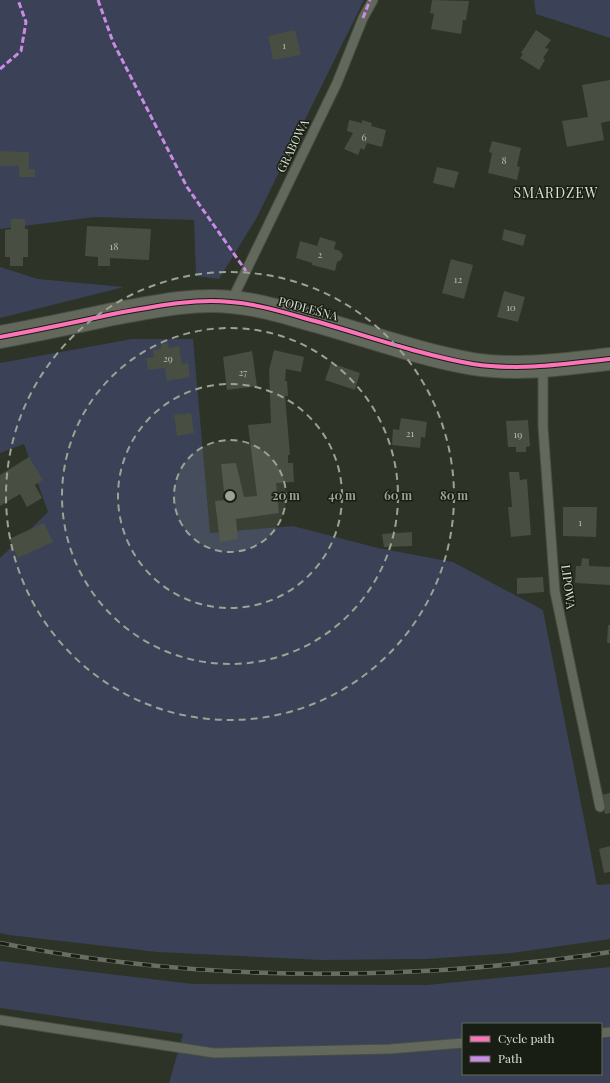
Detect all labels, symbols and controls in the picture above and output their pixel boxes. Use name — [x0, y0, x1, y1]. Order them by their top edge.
house number: 1 — [282, 38, 286, 52]
street label: GRABOWA — [272, 116, 312, 175]
house number: 6 — [361, 130, 367, 144]
house number: 8 — [501, 153, 507, 167]
district label: SMARDZEW — [514, 183, 598, 202]
house number: 18 — [110, 239, 118, 253]
house number: 2 — [318, 247, 323, 261]
house number: 12 — [454, 272, 462, 286]
street label: PODLEŚNA — [277, 292, 340, 324]
house number: 10 — [506, 300, 516, 314]
house number: 29 — [163, 351, 173, 365]
house number: 27 — [239, 365, 247, 379]
house number: 21 — [406, 426, 415, 440]
house number: 19 — [514, 427, 522, 441]
text: 20 m — [272, 487, 300, 503]
text: 40 m — [328, 487, 356, 503]
text: 60 m — [384, 487, 412, 503]
text: 80 m — [440, 487, 468, 503]
centre of rings — [223, 489, 237, 503]
house number: 1 — [578, 515, 582, 529]
street label: LIPOWA — [558, 564, 580, 610]
legend — [462, 1023, 602, 1075]
text: Cycle path — [498, 1030, 555, 1046]
text: Path — [498, 1050, 522, 1066]

